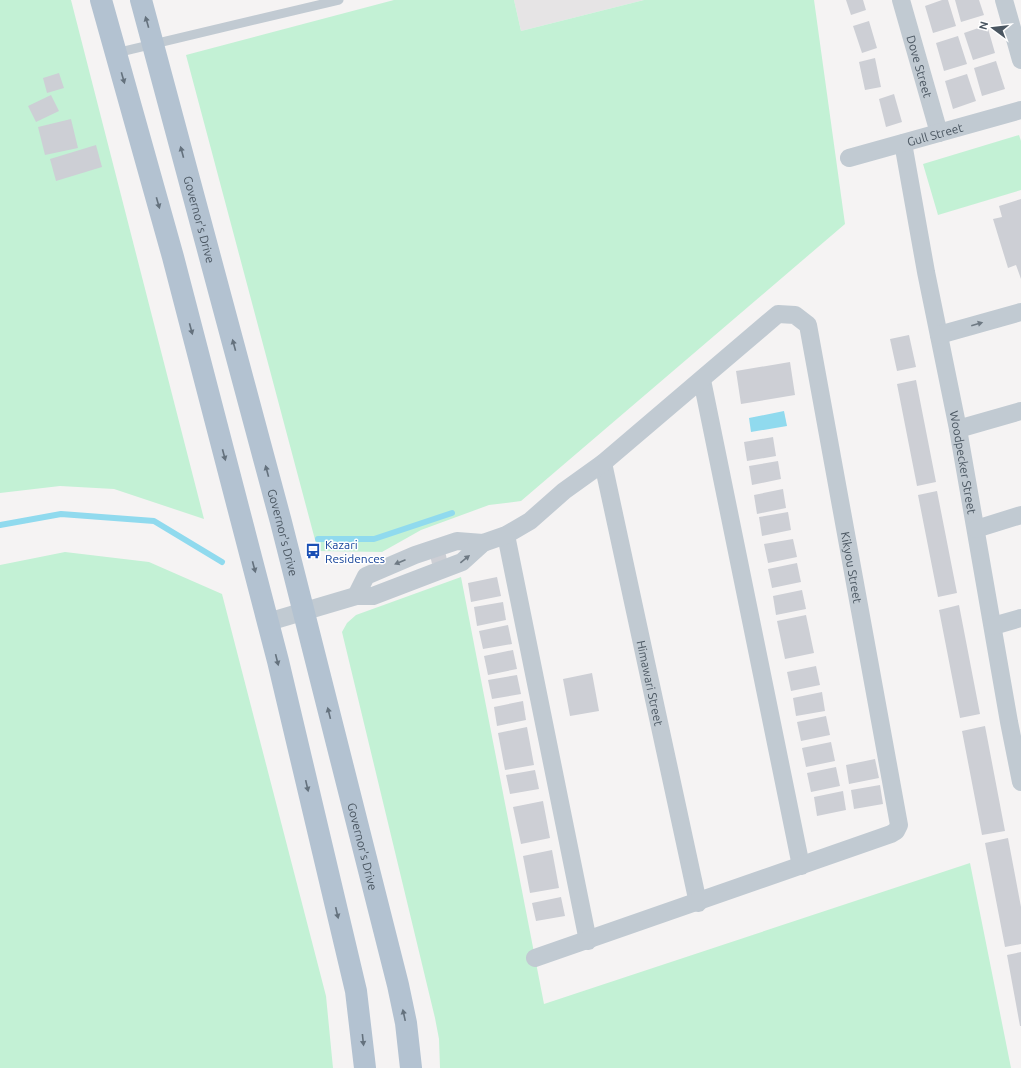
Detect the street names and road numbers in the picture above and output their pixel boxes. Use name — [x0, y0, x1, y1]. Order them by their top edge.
street label: Dove Street — [905, 34, 935, 99]
street label: Gull Street — [905, 120, 964, 148]
street label: Governor's Drive — [182, 174, 218, 264]
street label: Woodpecker Street — [948, 410, 979, 515]
street label: Governor's Drive — [266, 487, 301, 577]
street label: Kikyou Street — [839, 530, 865, 604]
street label: Himawari Street — [635, 639, 666, 727]
street label: Governor's Drive — [346, 801, 380, 891]

